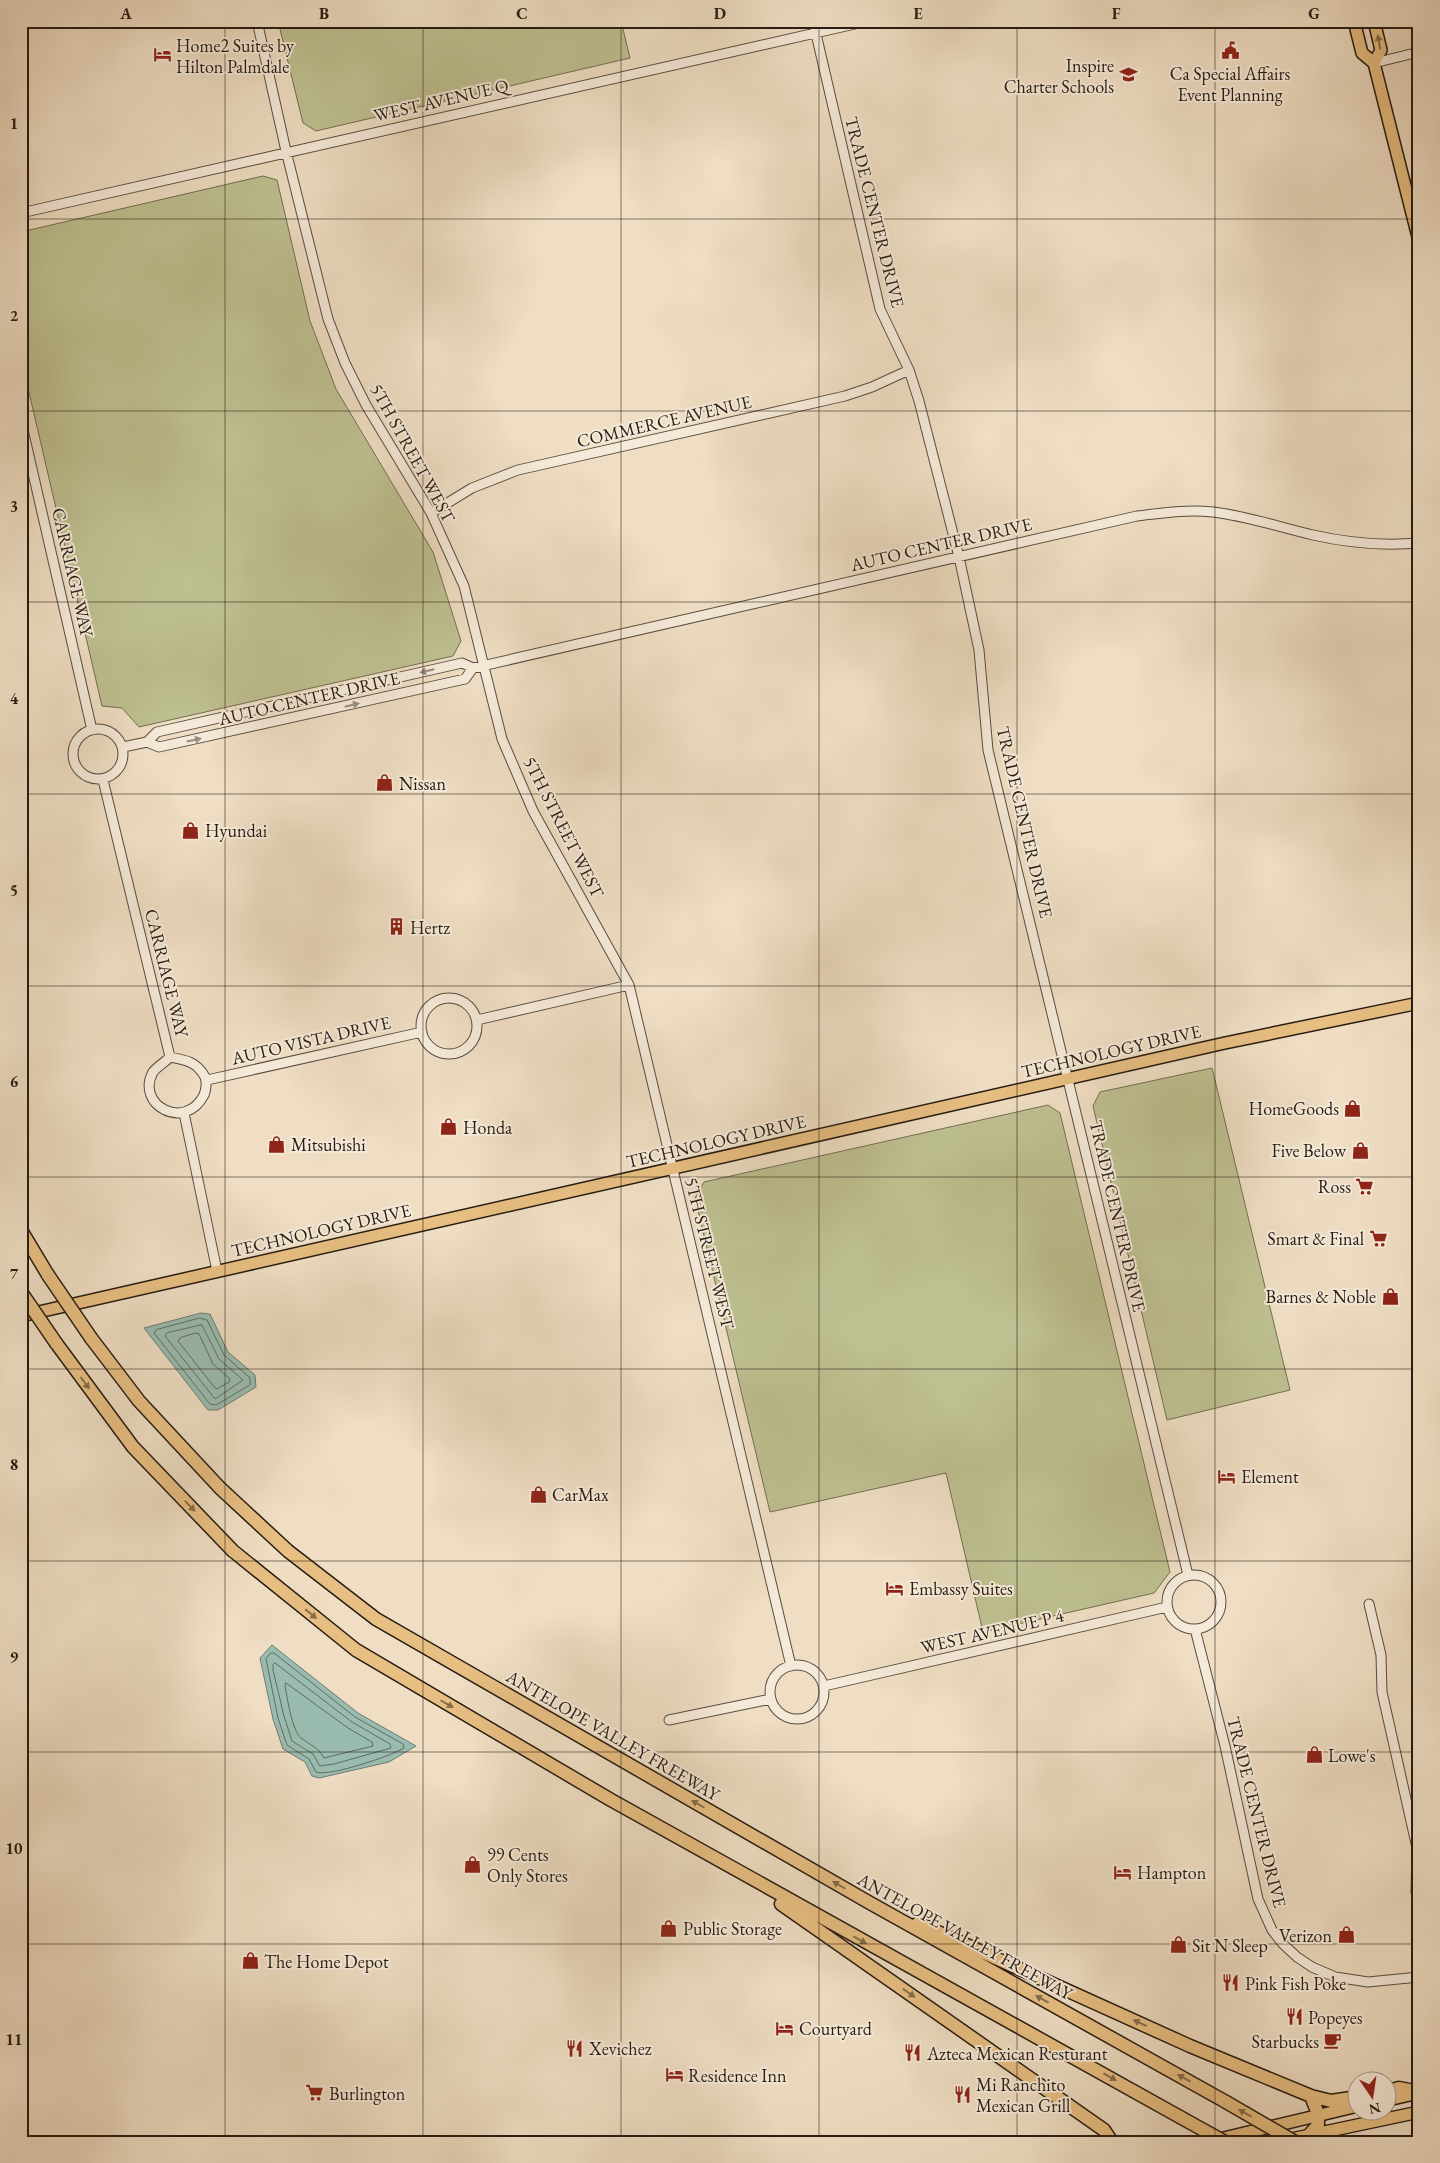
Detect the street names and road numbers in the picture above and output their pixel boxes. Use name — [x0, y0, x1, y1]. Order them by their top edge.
street label: WEST AVENUE Q — [371, 73, 513, 127]
street label: TRADE CENTER DRIVE — [840, 114, 910, 310]
street label: 5TH STREET WEST — [365, 380, 461, 527]
street label: COMMERCE AVENUE — [575, 390, 753, 452]
street label: CARRIAGE WAY — [47, 505, 99, 640]
street label: AUTO CENTER DRIVE — [847, 512, 1034, 576]
street label: AUTO CENTER DRIVE — [215, 666, 402, 730]
street label: TRADE CENTER DRIVE — [992, 724, 1058, 920]
street label: 5TH STREET WEST — [519, 753, 610, 902]
street label: CARRIAGE WAY — [140, 906, 194, 1041]
street label: AUTO VISTA DRIVE — [228, 1010, 393, 1070]
street label: TECHNOLOGY DRIVE — [1019, 1019, 1203, 1083]
street label: TECHNOLOGY DRIVE — [624, 1109, 808, 1173]
street label: TRADE CENTER DRIVE — [1085, 1118, 1151, 1314]
street label: 5TH STREET WEST — [680, 1175, 740, 1332]
street label: TECHNOLOGY DRIVE — [229, 1198, 413, 1262]
street label: WEST AVENUE P 4 — [918, 1603, 1066, 1659]
street label: ANTELOPE VALLEY FREEWAY — [501, 1664, 725, 1806]
street label: TRADE CENTER DRIVE — [1222, 1714, 1292, 1910]
street label: ANTELOPE VALLEY FREEWAY — [853, 1867, 1078, 2006]

